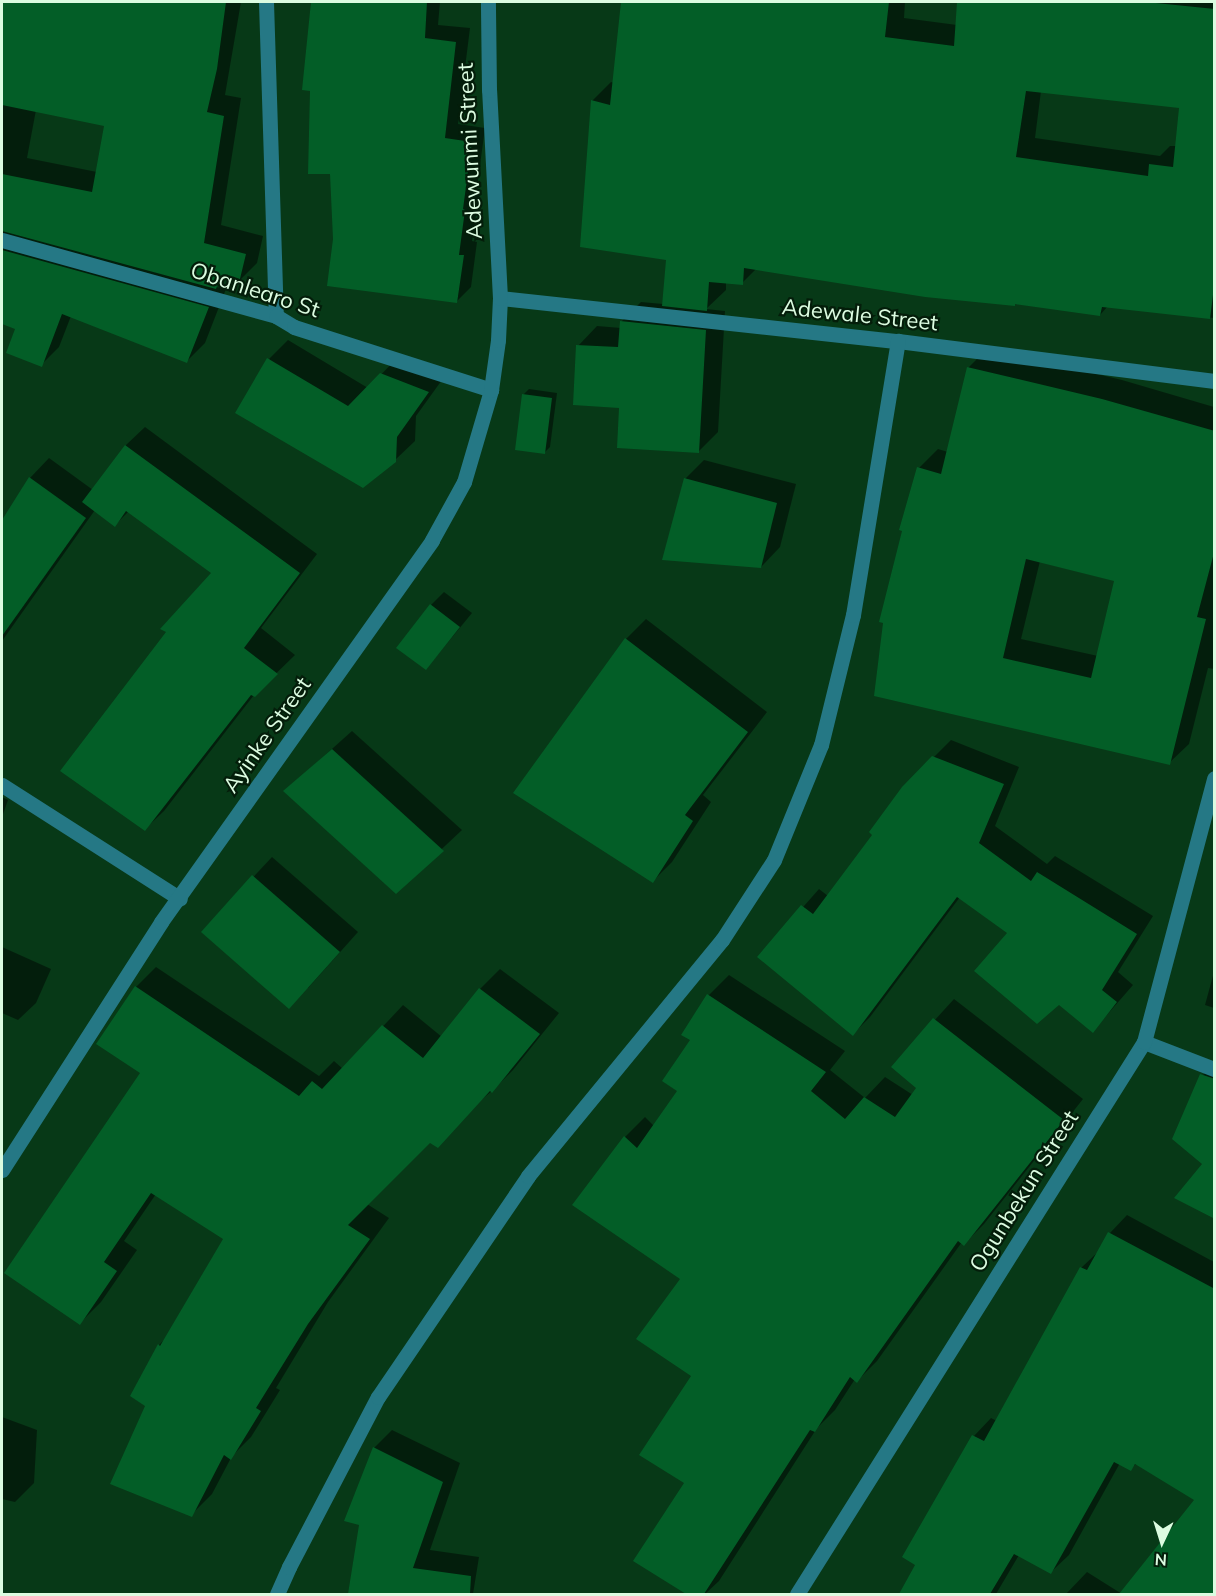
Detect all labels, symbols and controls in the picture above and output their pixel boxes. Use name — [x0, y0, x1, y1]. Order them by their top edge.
street label: Adewunmi Street — [452, 62, 488, 240]
street label: Obanlearo St — [187, 257, 323, 323]
street label: Adewale Street — [781, 294, 939, 336]
street label: Ayinke Street — [217, 672, 317, 798]
street label: Ogunbekun Street — [964, 1106, 1084, 1276]
north arrow — [1132, 1512, 1192, 1572]
text: N — [1154, 1550, 1167, 1570]

